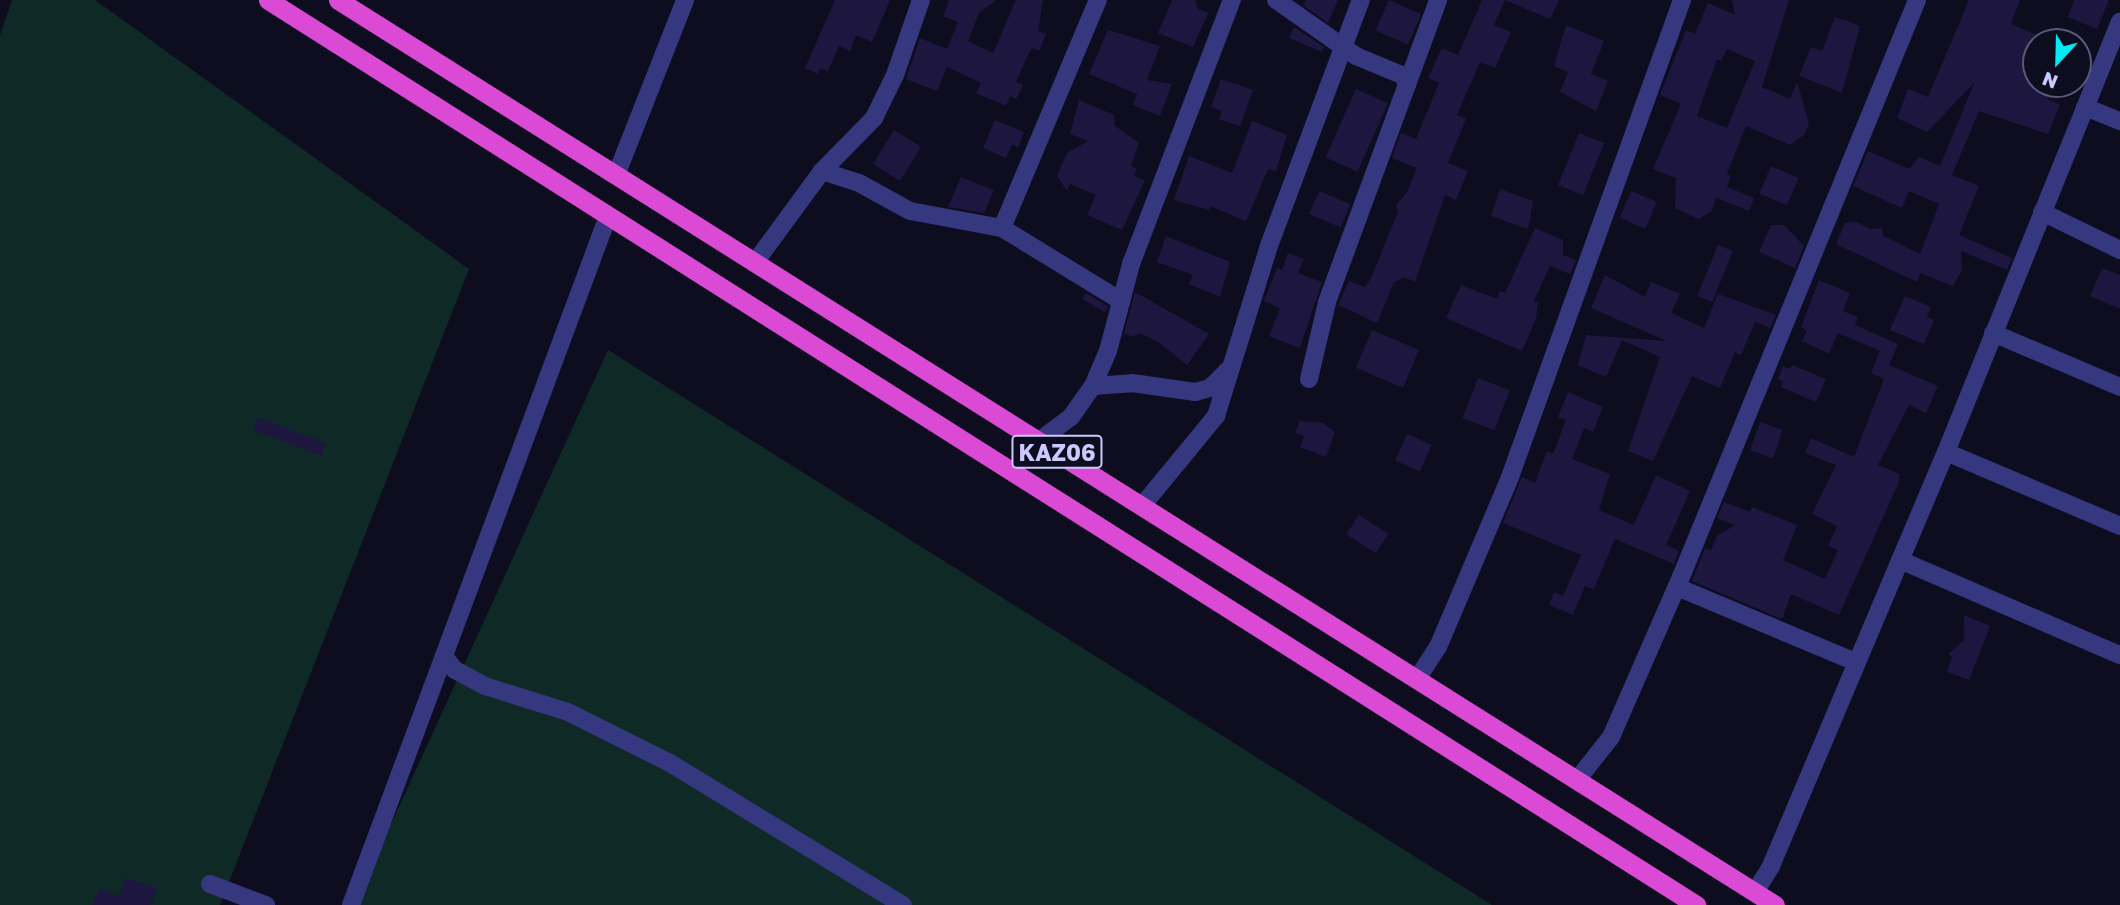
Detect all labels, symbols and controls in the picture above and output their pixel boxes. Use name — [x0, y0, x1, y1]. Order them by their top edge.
north arrow — [2022, 28, 2092, 98]
text: N — [2039, 68, 2061, 94]
road number: KАZ06 — [1010, 432, 1104, 472]

